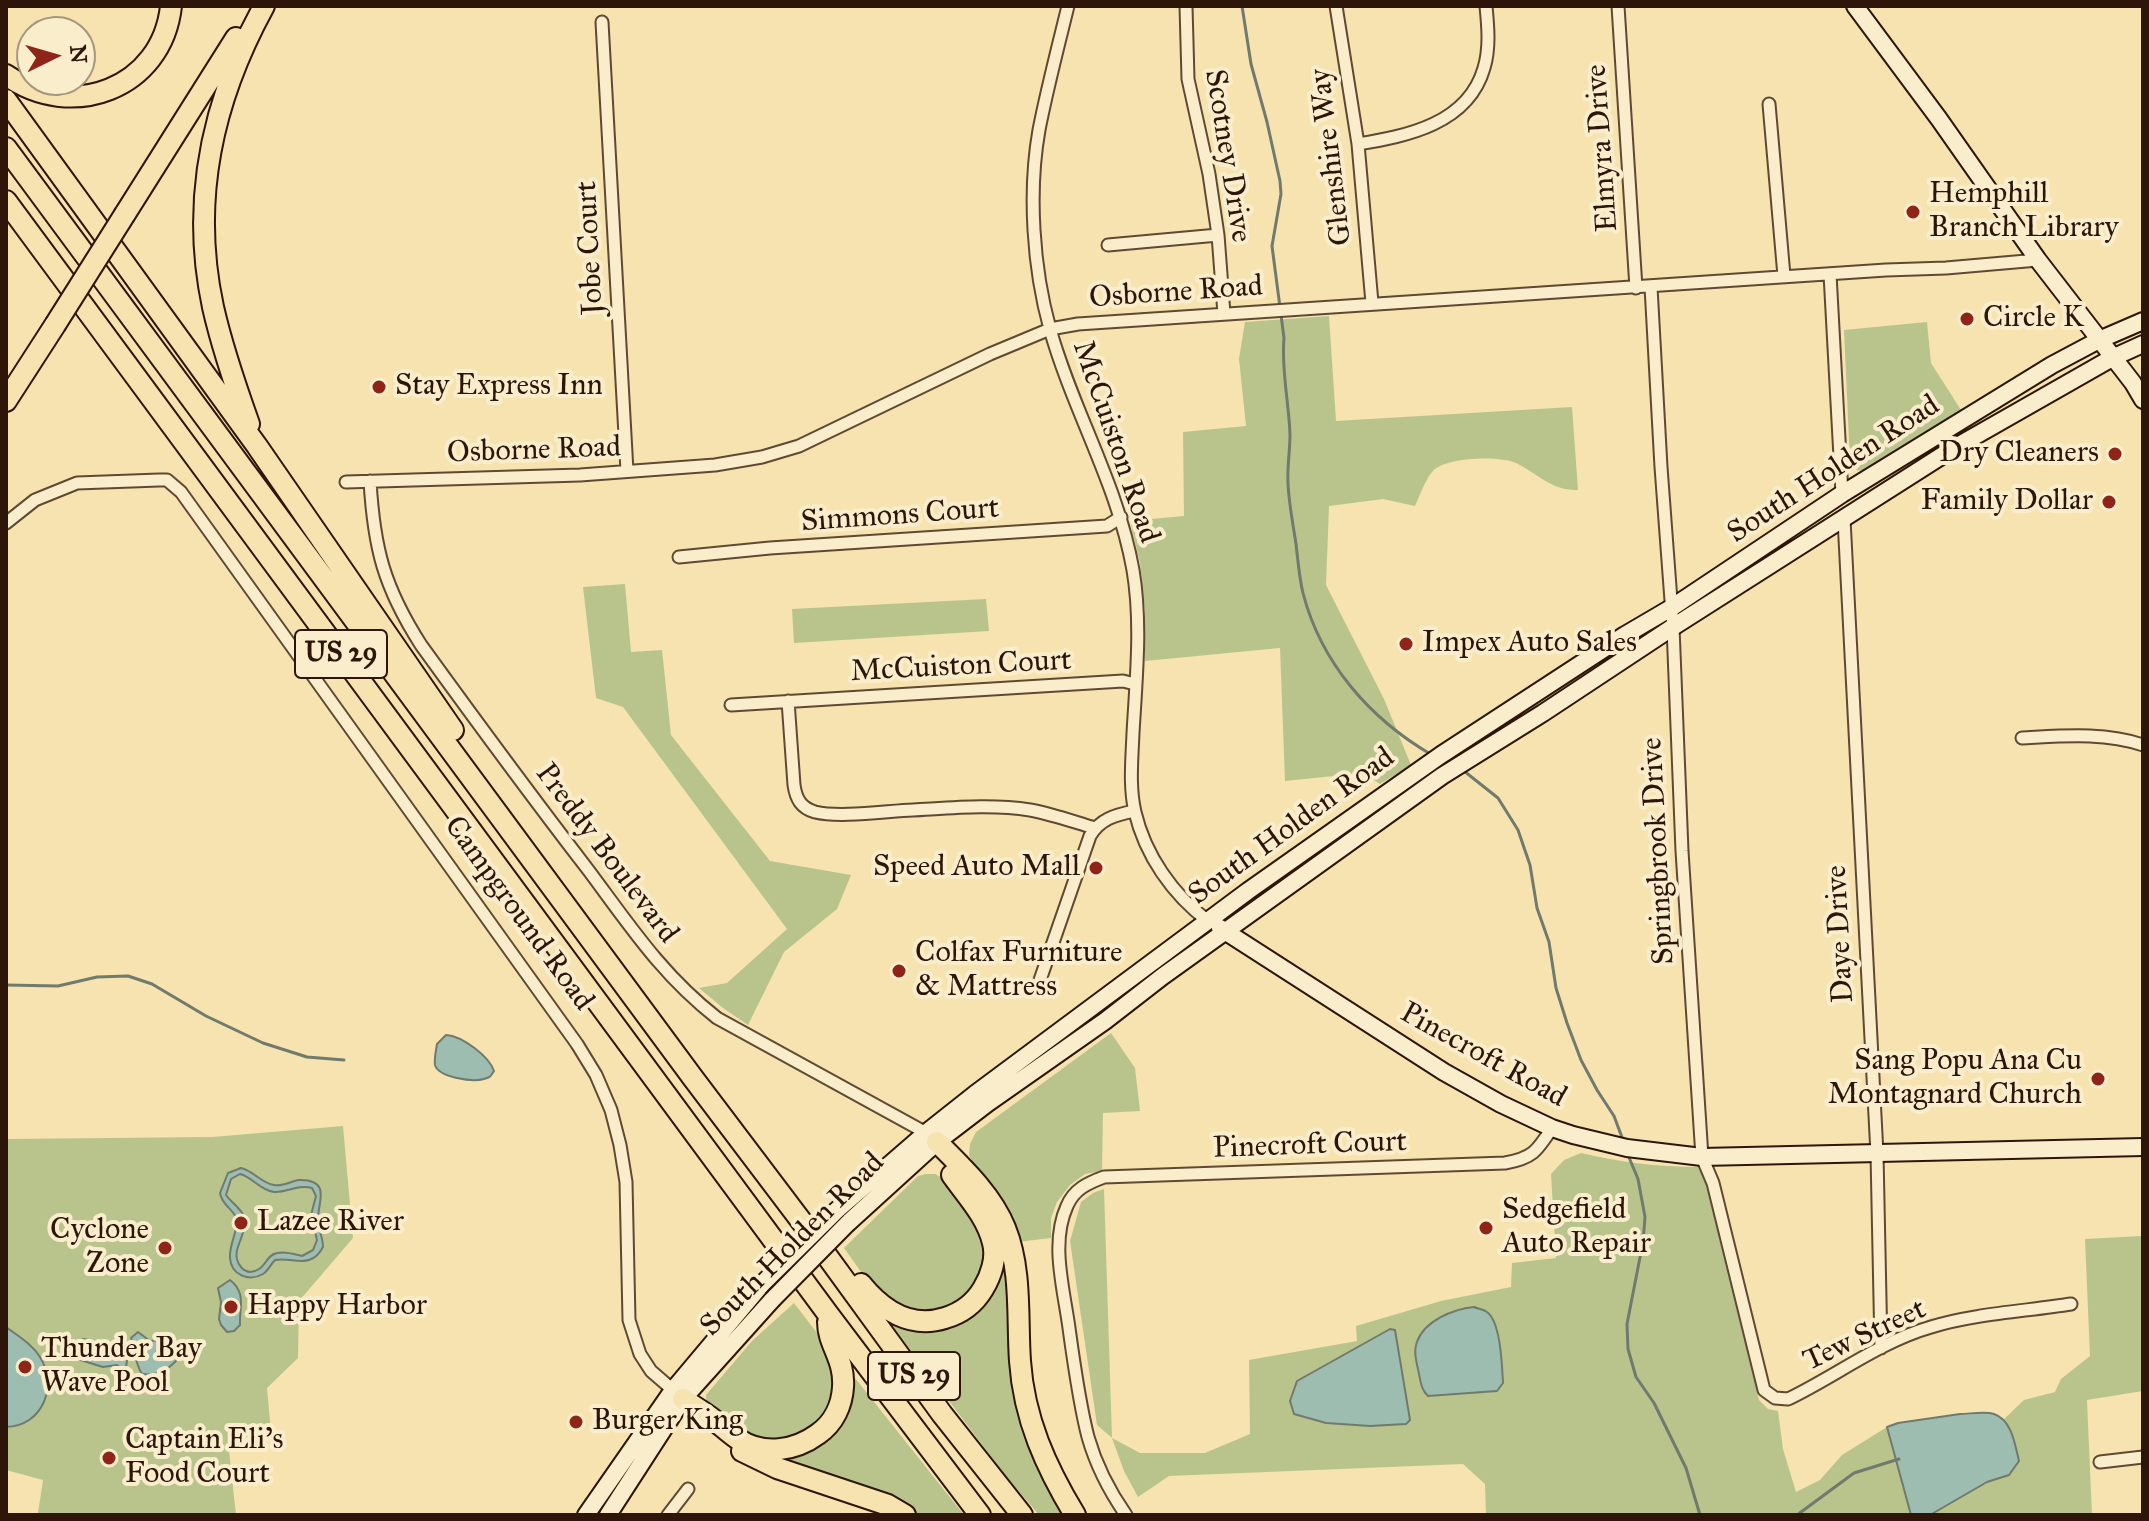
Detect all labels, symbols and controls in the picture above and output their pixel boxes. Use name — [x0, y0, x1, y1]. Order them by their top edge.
north arrow — [16, 16, 96, 96]
text: N — [64, 44, 93, 65]
street label: Elmyra Drive — [1579, 63, 1627, 233]
street label: Scotney Drive — [1196, 67, 1258, 245]
street label: Glenshire Way — [1303, 67, 1361, 247]
place label: Hemphill Branch Library — [1929, 177, 2119, 248]
street label: Jobe Court — [570, 180, 612, 316]
marker: Hemphill Branch Library — [1904, 203, 1922, 221]
street label: Osborne Road — [1088, 269, 1264, 317]
place label: Circle K — [1983, 301, 2084, 337]
marker: Circle K — [1958, 310, 1976, 328]
street label: McCuiston Road — [1064, 336, 1166, 548]
place label: Stay Express Inn — [395, 369, 603, 405]
marker: Stay Express Inn — [370, 378, 388, 396]
street label: South Holden Road — [1721, 388, 1947, 552]
street label: Osborne Road — [446, 430, 622, 472]
place label: Dry Cleaners — [1939, 436, 2099, 472]
marker: Dry Cleaners — [2106, 445, 2124, 463]
place label: Family Dollar — [1921, 484, 2093, 520]
street label: Simmons Court — [800, 491, 1000, 541]
marker: Family Dollar — [2100, 493, 2118, 511]
place label: Impex Auto Sales — [1422, 626, 1637, 662]
road number: US 29 — [295, 630, 387, 678]
marker: Impex Auto Sales — [1397, 635, 1415, 653]
street label: McCuiston Court — [850, 643, 1072, 691]
street label: Springbrook Drive — [1635, 736, 1683, 966]
street label: South Holden Road — [1182, 740, 1402, 914]
street label: Preddy Boulevard — [527, 757, 685, 951]
street label: Campground Road — [435, 810, 601, 1018]
place label: Speed Auto Mall — [873, 850, 1080, 886]
marker: Speed Auto Mall — [1087, 859, 1105, 877]
street label: Daye Drive — [1819, 864, 1863, 1004]
place label: Colfax Furniture & Mattress — [915, 936, 1122, 1006]
marker: Colfax Furniture & Mattress — [890, 962, 908, 980]
street label: Pinecroft Road — [1394, 996, 1572, 1116]
place label: Sang Popu Ana Cu Montagnard Church — [1828, 1044, 2082, 1114]
marker: Sang Popu Ana Cu Montagnard Church — [2089, 1070, 2107, 1088]
street label: Pinecroft Court — [1212, 1125, 1408, 1167]
street label: South Holden Road — [694, 1146, 892, 1344]
place label: Sedgefield Auto Repair — [1502, 1193, 1651, 1264]
place label: Lazee River — [257, 1205, 404, 1241]
place label: Cyclone Zone — [50, 1213, 149, 1284]
marker: Lazee River — [232, 1214, 250, 1232]
marker: Sedgefield Auto Repair — [1477, 1219, 1495, 1237]
marker: Cyclone Zone — [156, 1239, 174, 1257]
place label: Happy Harbor — [247, 1289, 427, 1325]
street label: Tew Street — [1798, 1292, 1932, 1380]
marker: Happy Harbor — [222, 1298, 240, 1316]
place label: Thunder Bay Wave Pool — [41, 1332, 202, 1402]
road number: US 29 — [868, 1352, 960, 1400]
marker: Thunder Bay Wave Pool — [16, 1358, 34, 1376]
place label: Burger King — [592, 1404, 743, 1440]
marker: Burger King — [567, 1413, 585, 1431]
place label: Captain Eli's Food Court — [125, 1423, 283, 1494]
marker: Captain Eli's Food Court — [100, 1449, 118, 1467]

